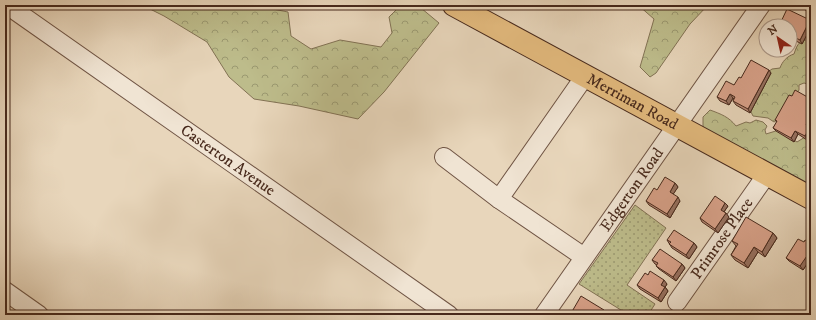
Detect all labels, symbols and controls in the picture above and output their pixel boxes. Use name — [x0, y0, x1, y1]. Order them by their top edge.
north arrow — [758, 18, 798, 58]
text: N — [765, 22, 781, 39]
street label: Merriman Road — [583, 69, 682, 134]
street label: Casterton Avenue — [177, 120, 280, 200]
street label: Edgerton Road — [596, 144, 668, 235]
street label: Primrose Place — [686, 193, 758, 283]

